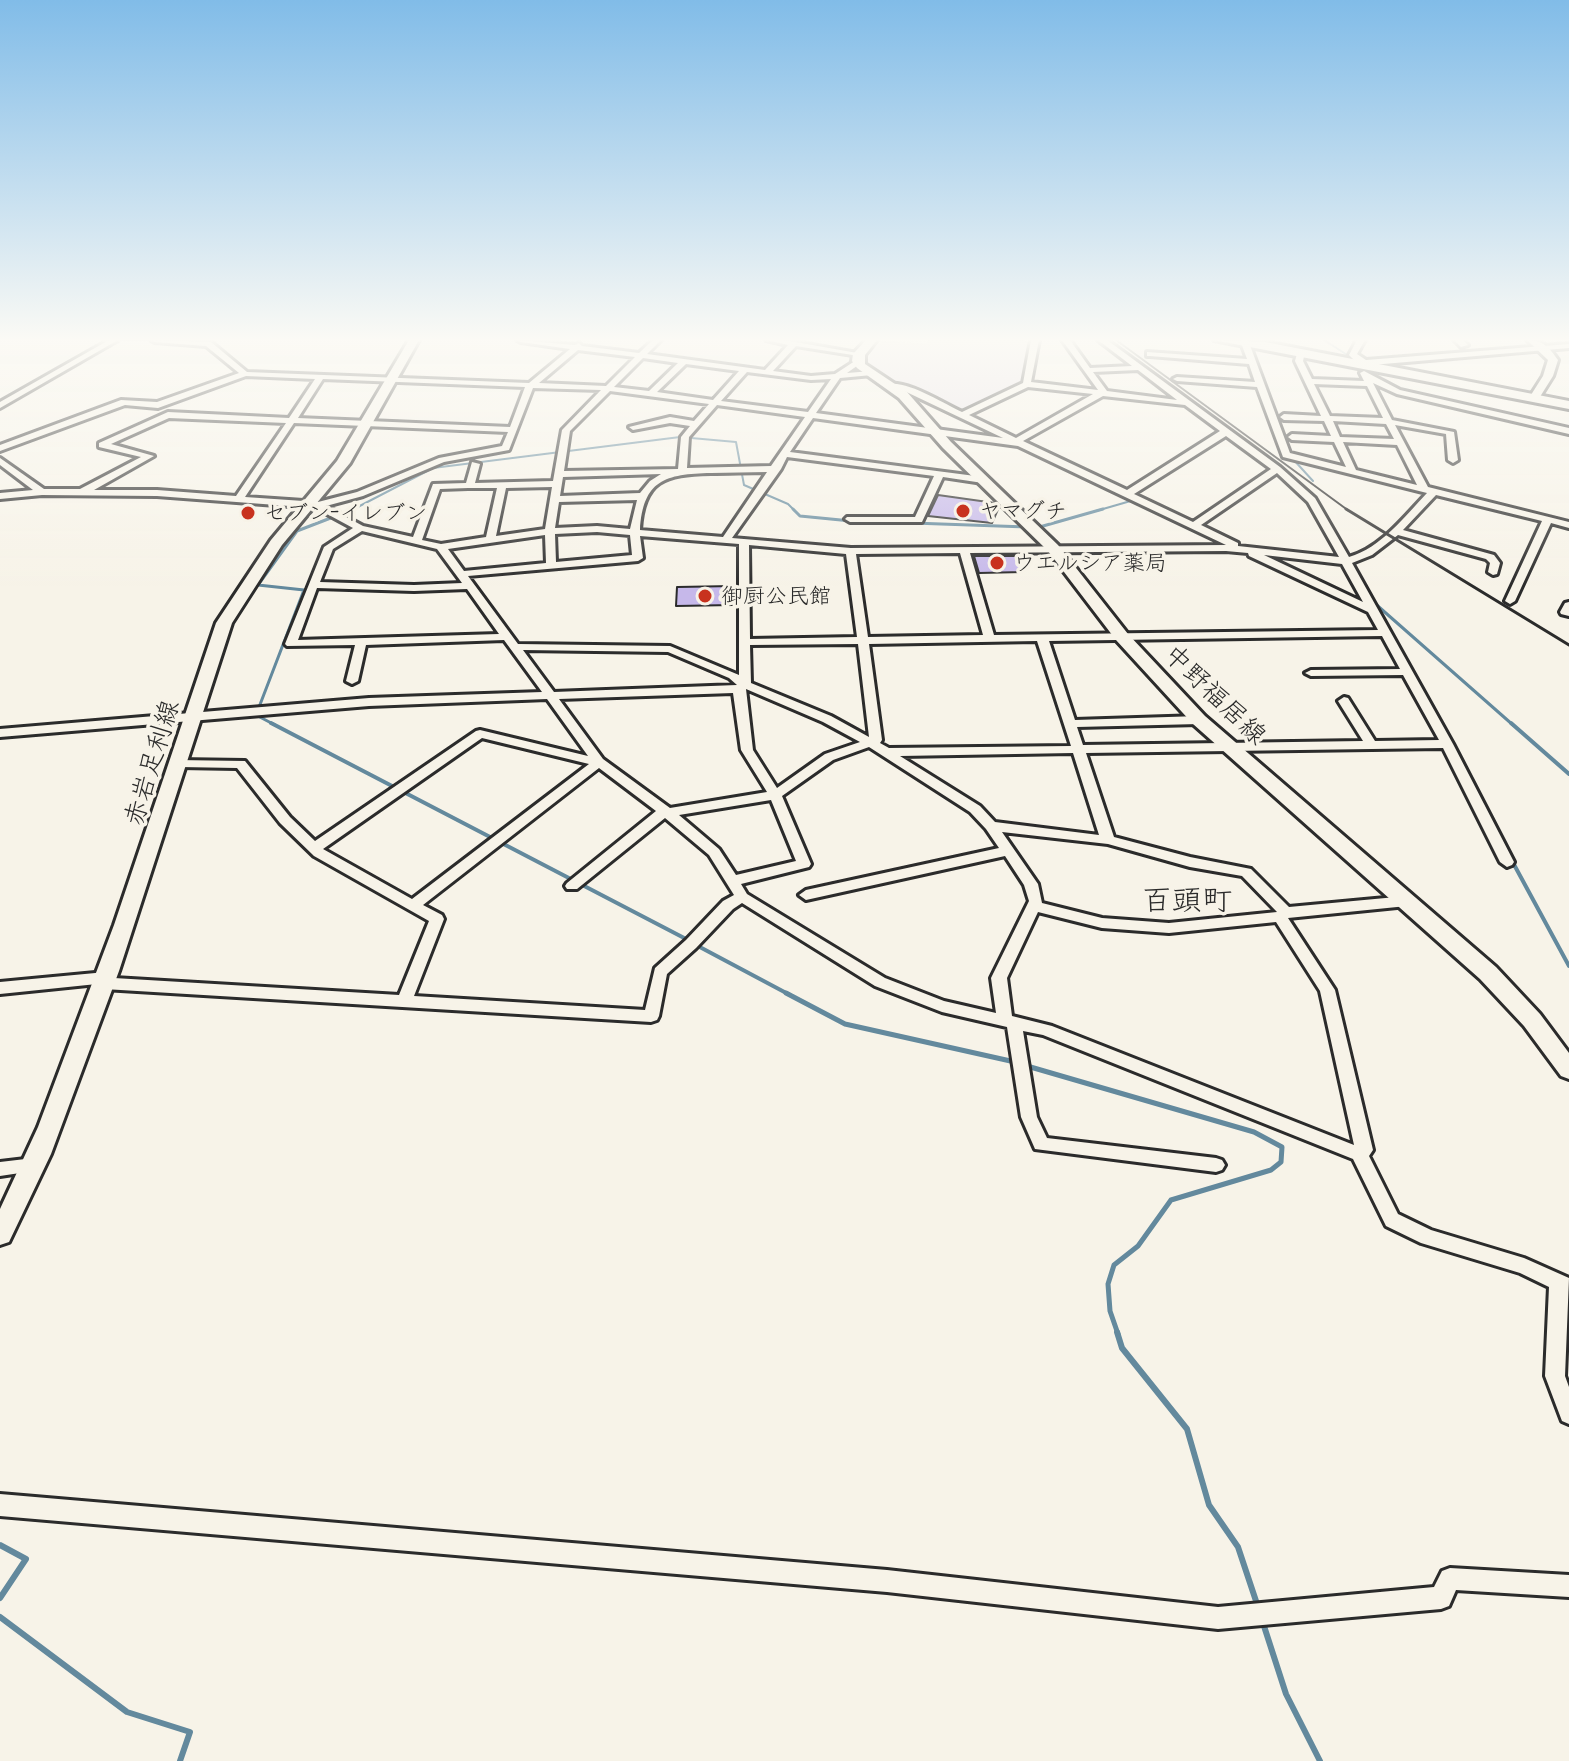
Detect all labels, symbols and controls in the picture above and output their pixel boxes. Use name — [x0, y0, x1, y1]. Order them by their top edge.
place label: ヤマグチ — [979, 498, 1067, 524]
place label: セブン-イレブン — [264, 500, 427, 526]
marker: ヤマグチ — [954, 502, 972, 520]
marker: セブン-イレブン — [239, 504, 257, 522]
place label: ウエルシア薬局 — [1013, 550, 1167, 576]
marker: ウエルシア薬局 — [988, 554, 1006, 572]
place label: 御厨公民館 — [721, 583, 831, 609]
marker: 御厨公民館 — [696, 587, 714, 605]
street label: 中野福居線 — [1157, 639, 1273, 751]
street label: 赤岩足利線 — [118, 696, 186, 830]
district label: 百頭町 — [1142, 883, 1232, 919]

